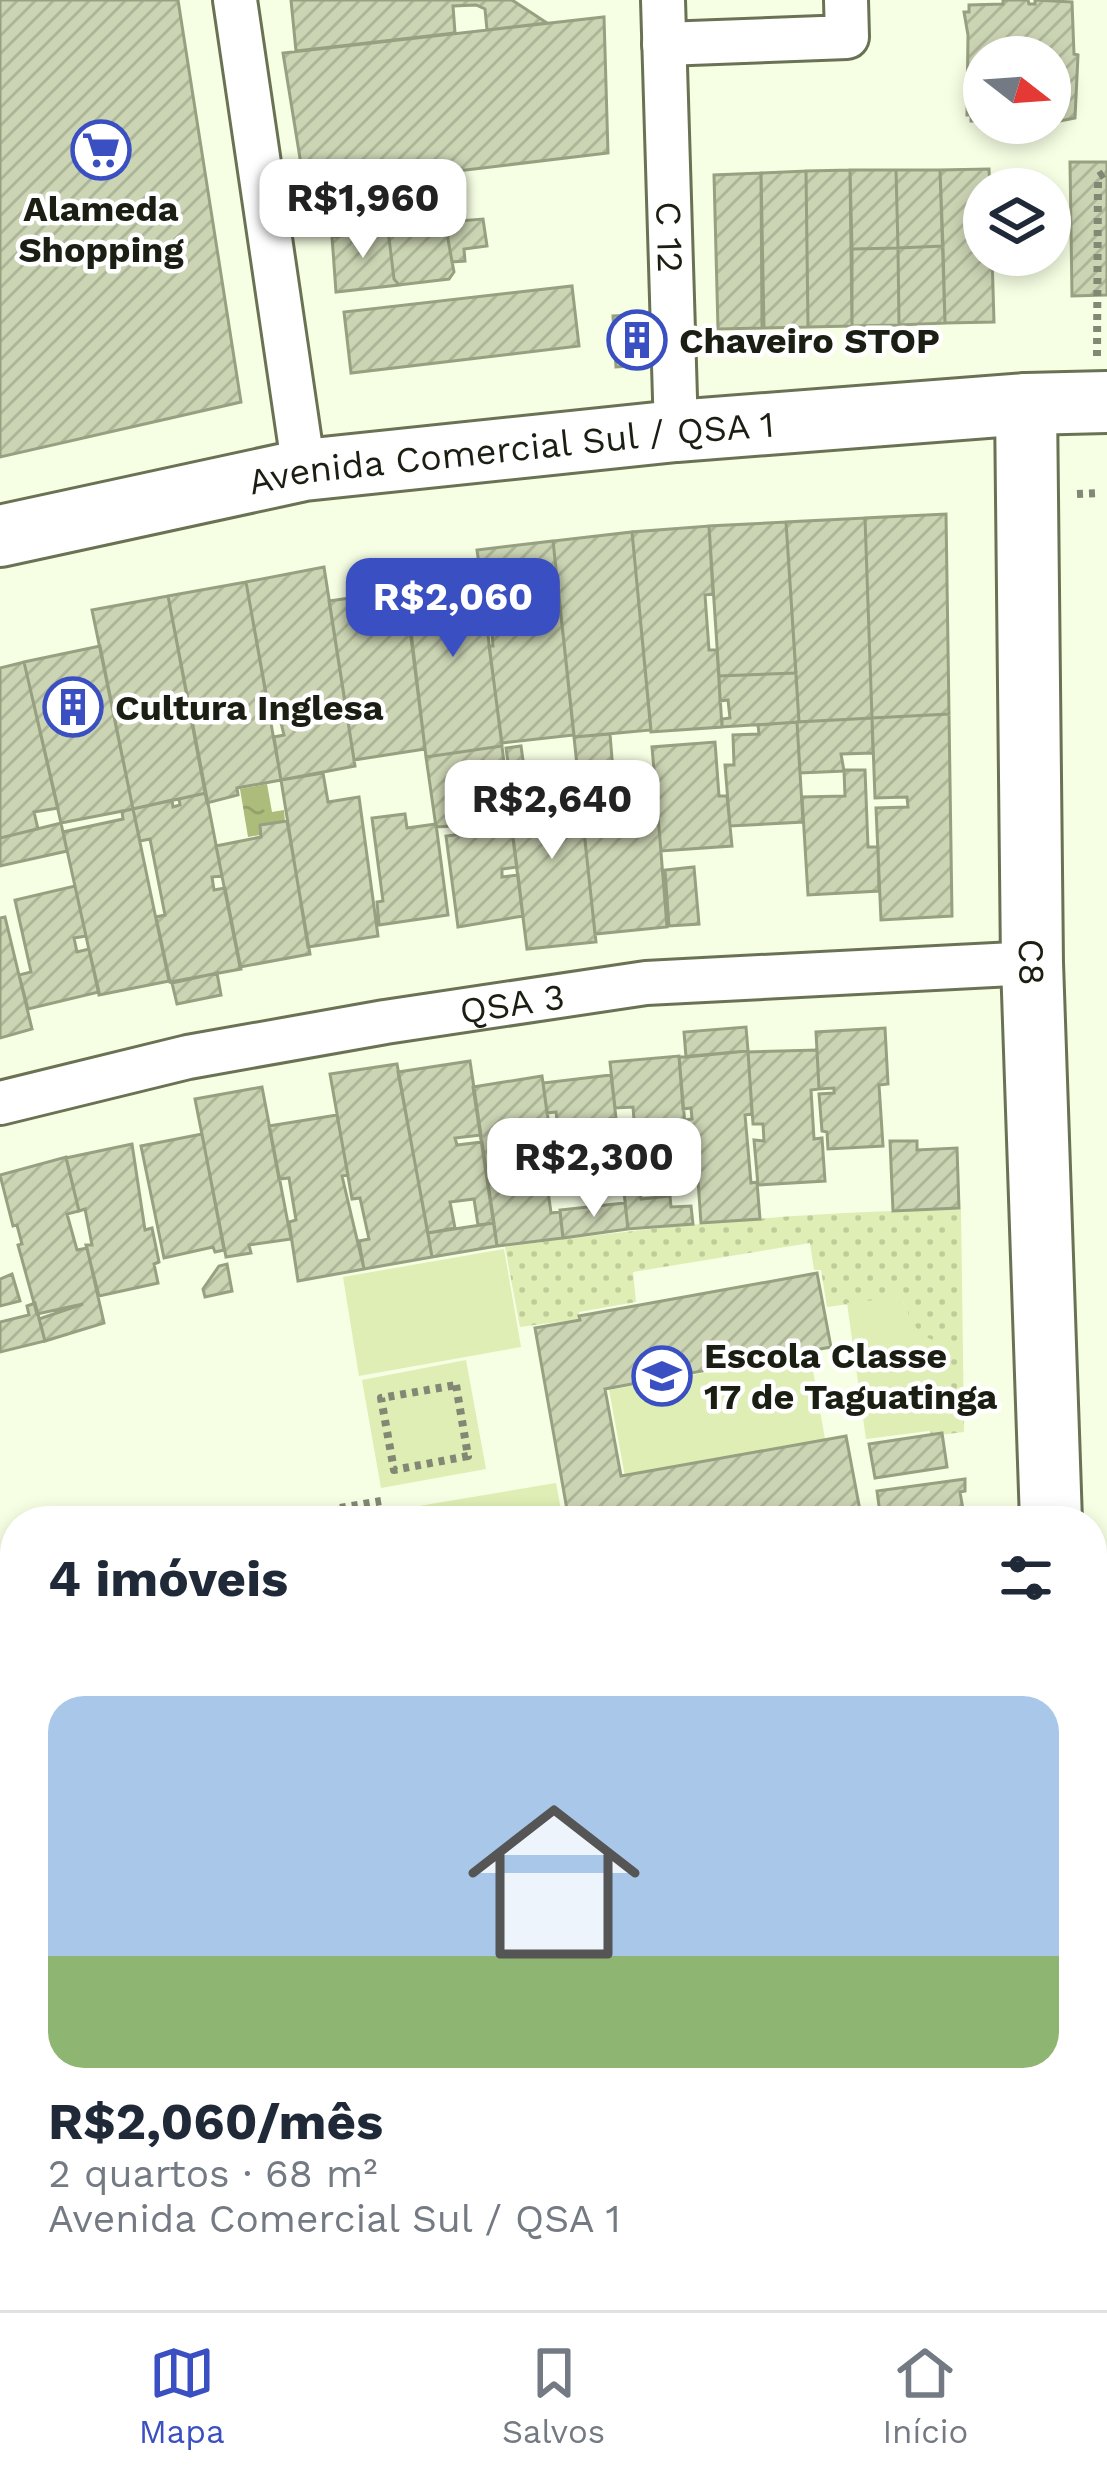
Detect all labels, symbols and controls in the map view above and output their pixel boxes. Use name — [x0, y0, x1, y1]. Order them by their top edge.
north arrow — [963, 36, 1071, 144]
map controls — [963, 36, 1071, 276]
supermarket icon: Alameda Shopping — [70, 119, 132, 181]
pin: R$1,960 — [252, 159, 474, 261]
button: layers — [963, 168, 1071, 276]
text: R$1,960 — [286, 175, 440, 220]
place label: Alameda Shopping — [18, 188, 184, 271]
street label: C 12 — [647, 201, 691, 273]
building icon: Chaveiro STOP — [606, 309, 668, 371]
place label: Chaveiro STOP — [679, 320, 940, 362]
street label: Avenida Comercial Sul / QSA 1 — [244, 403, 776, 503]
pin: R$2,060 — [342, 558, 564, 660]
text: R$2,060 — [373, 574, 533, 619]
building icon: Cultura Inglesa — [42, 676, 104, 738]
place label: Cultura Inglesa — [115, 687, 384, 729]
pin: R$2,640 — [441, 760, 663, 862]
text: R$2,640 — [472, 776, 632, 821]
street label: C8 — [1010, 938, 1053, 986]
street label: QSA 3 — [457, 975, 567, 1033]
pin: R$2,300 — [483, 1118, 705, 1220]
text: R$2,300 — [514, 1134, 674, 1179]
place label: Escola Classe 17 de Taguatinga — [704, 1335, 998, 1418]
school or university icon: Escola Classe 17 de Taguatinga — [631, 1345, 693, 1407]
icon: filters — [993, 1545, 1059, 1611]
text: 4 imóveis — [48, 1549, 288, 1608]
icon: home — [446, 1774, 662, 1990]
text: R$2,060/mês — [48, 2092, 383, 2151]
text: 2 quartos · 68 m² — [48, 2151, 378, 2196]
text: Avenida Comercial Sul / QSA 1 — [48, 2196, 621, 2241]
tab: Mapa — [139, 2340, 225, 2451]
tab: Salvos — [502, 2340, 605, 2451]
tab: Início — [882, 2340, 968, 2451]

